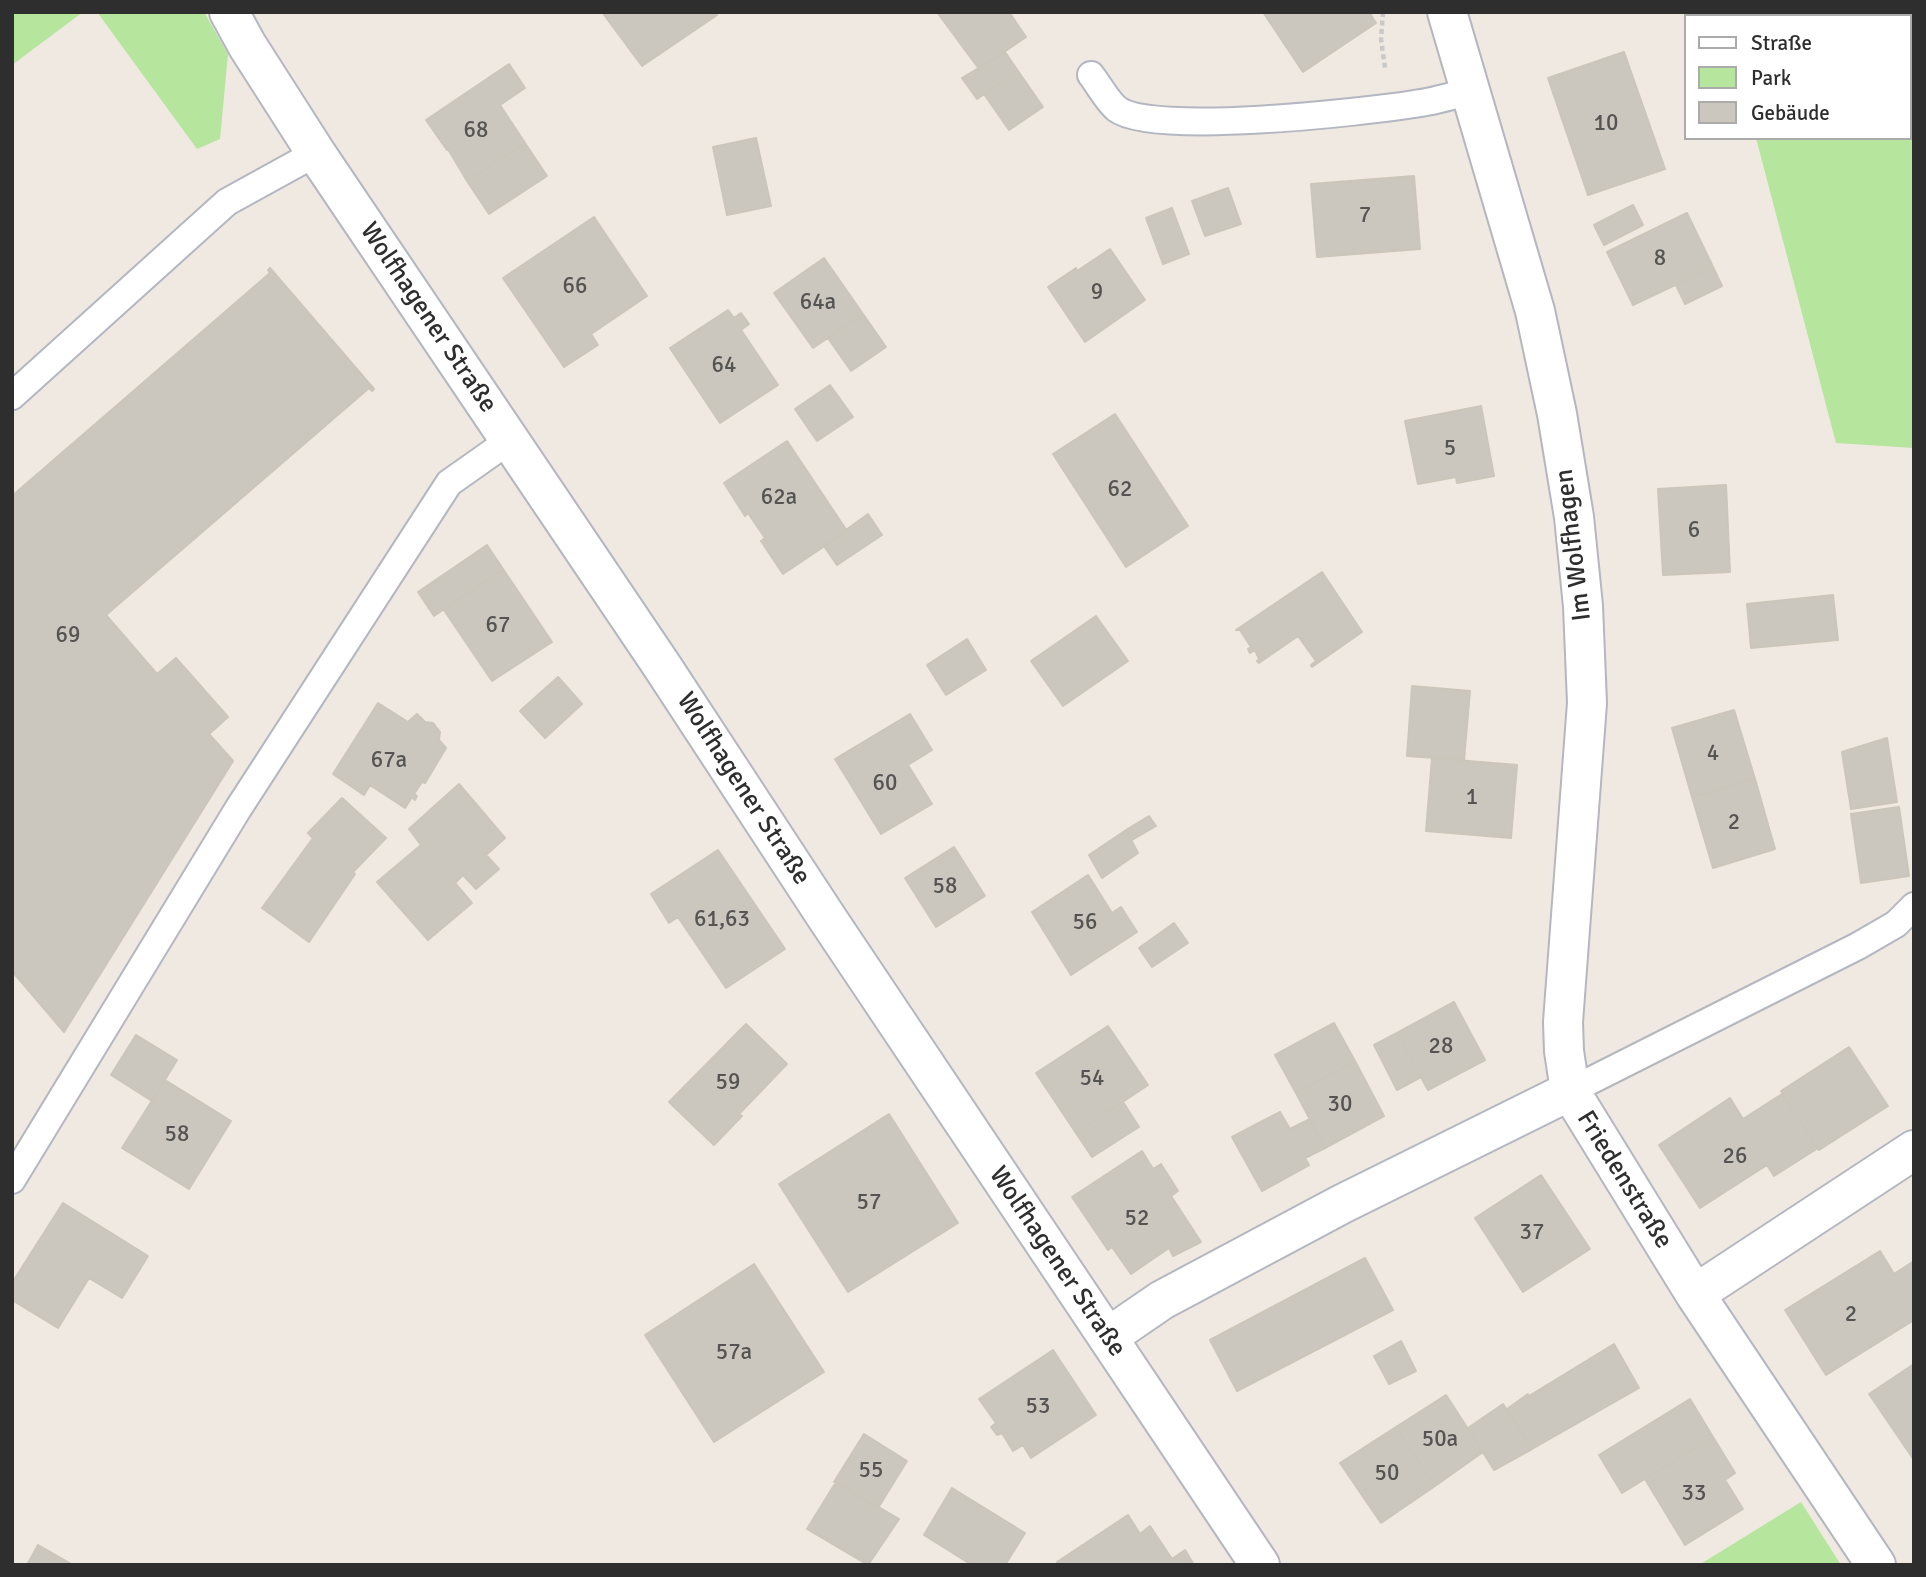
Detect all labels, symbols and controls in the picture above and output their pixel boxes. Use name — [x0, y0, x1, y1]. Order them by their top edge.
legend — [1685, 14, 1912, 140]
text: Straße — [1751, 30, 1812, 56]
text: Park — [1751, 65, 1791, 91]
text: Gebäude — [1751, 100, 1830, 126]
house number: 10 — [1594, 110, 1618, 138]
house number: 68 — [464, 117, 488, 145]
house number: 7 — [1359, 202, 1371, 230]
street label: Wolfhagener Straße — [353, 217, 503, 419]
house number: 8 — [1654, 245, 1666, 273]
house number: 66 — [563, 273, 587, 301]
house number: 9 — [1091, 279, 1103, 307]
house number: 64a — [800, 289, 836, 317]
house number: 64 — [712, 352, 736, 380]
house number: 5 — [1444, 435, 1456, 463]
street label: Im Wolfhagen — [1549, 467, 1599, 623]
house number: 62 — [1108, 476, 1132, 504]
house number: 62a — [761, 484, 797, 512]
house number: 6 — [1688, 517, 1700, 545]
house number: 67 — [486, 612, 510, 640]
house number: 69 — [56, 622, 80, 650]
street label: Wolfhagener Straße — [669, 687, 817, 891]
house number: 4 — [1707, 740, 1719, 768]
house number: 67a — [371, 747, 407, 775]
house number: 60 — [873, 770, 897, 798]
house number: 1 — [1466, 784, 1478, 812]
house number: 2 — [1728, 809, 1740, 837]
house number: 58 — [933, 873, 957, 901]
house number: 61,63 — [694, 906, 750, 934]
house number: 56 — [1073, 909, 1097, 937]
house number: 28 — [1429, 1033, 1453, 1061]
house number: 54 — [1080, 1065, 1104, 1093]
house number: 59 — [716, 1069, 740, 1097]
house number: 30 — [1328, 1091, 1352, 1119]
street label: Friedenstraße — [1569, 1105, 1679, 1255]
house number: 58 — [165, 1121, 189, 1149]
house number: 26 — [1723, 1143, 1747, 1171]
street label: Wolfhagener Straße — [982, 1161, 1132, 1363]
house number: 57 — [857, 1189, 881, 1217]
house number: 52 — [1125, 1205, 1149, 1233]
house number: 37 — [1520, 1219, 1544, 1247]
house number: 2 — [1845, 1301, 1857, 1329]
house number: 57a — [716, 1339, 752, 1367]
house number: 53 — [1026, 1393, 1050, 1421]
house number: 50a — [1422, 1426, 1458, 1454]
house number: 55 — [859, 1457, 883, 1485]
house number: 50 — [1375, 1460, 1399, 1488]
house number: 33 — [1682, 1480, 1706, 1508]

